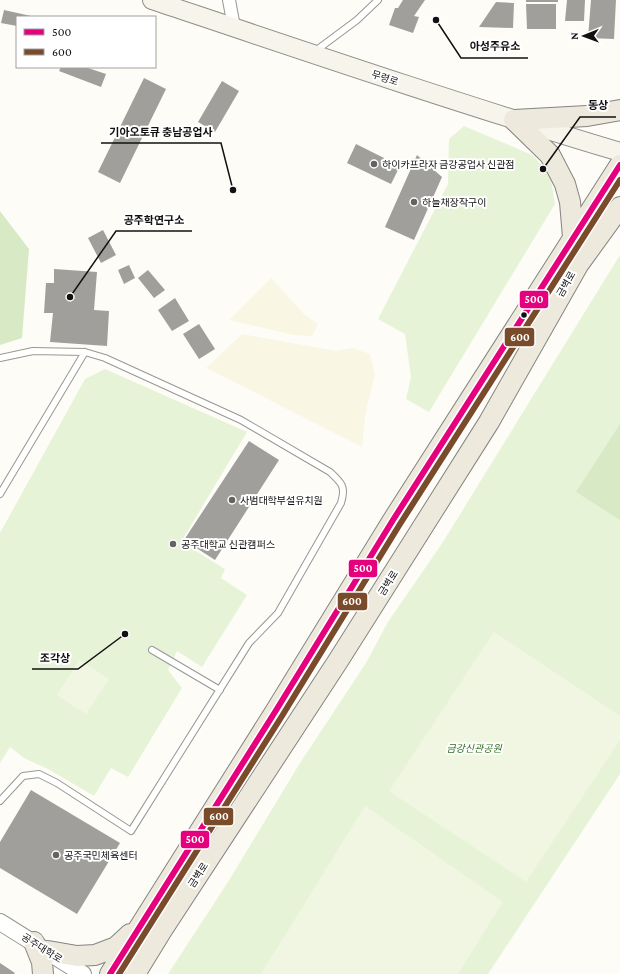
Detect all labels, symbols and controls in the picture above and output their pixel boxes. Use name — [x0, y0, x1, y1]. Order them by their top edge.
legend — [16, 16, 156, 68]
north arrow — [564, 16, 604, 56]
text: 500 — [52, 25, 71, 39]
text: N — [568, 32, 580, 40]
callout: 아성주유소 — [461, 35, 528, 58]
text: 아성주유소 — [470, 40, 520, 52]
text: 600 — [52, 45, 72, 59]
street label: 무령로 — [370, 69, 400, 87]
callout: 동상 — [580, 94, 616, 117]
text: 동상 — [588, 99, 608, 111]
callout: 기아오토큐 충남공업사 — [101, 120, 221, 143]
text: 기아오토큐 충남공업사 — [109, 126, 213, 138]
marker: 하이카프라자 금강공업사 신관점 — [369, 159, 379, 169]
place label: 하이카프라자 금강공업사 신관점 — [382, 159, 515, 170]
marker: 하늘채장작구이 — [409, 197, 419, 207]
place label: 하늘채장작구이 — [422, 197, 486, 208]
callout: 공주학연구소 — [116, 208, 192, 231]
text: 공주학연구소 — [124, 214, 184, 226]
street label: 금벽로 — [554, 269, 578, 299]
line badge: 500 — [519, 290, 549, 309]
text: 500 — [525, 293, 544, 305]
unlabelled marker — [519, 310, 529, 320]
line badge: 600 — [504, 327, 535, 347]
text: 600 — [510, 331, 530, 343]
marker: 사범대학부설유치원 — [227, 495, 237, 505]
place label: 사범대학부설유치원 — [240, 495, 323, 506]
marker: 공주대학교 신관캠퍼스 — [168, 539, 178, 549]
place label: 공주대학교 신관캠퍼스 — [181, 539, 275, 550]
line badge: 500 — [348, 559, 378, 578]
text: 500 — [354, 562, 373, 574]
street label: 금벽로 — [376, 568, 400, 598]
line badge: 600 — [337, 592, 368, 611]
text: 600 — [342, 595, 362, 607]
callout: 조각상 — [32, 646, 78, 669]
text: 조각상 — [40, 652, 70, 664]
park label: 금강신관공원 — [446, 743, 502, 754]
line badge: 600 — [203, 807, 234, 826]
text: 600 — [209, 810, 229, 822]
line badge: 500 — [180, 830, 210, 849]
text: 500 — [186, 833, 205, 845]
marker: 공주국민체육센터 — [51, 850, 61, 860]
place label: 공주국민체육센터 — [64, 850, 138, 861]
street label: 금벽로 — [186, 860, 210, 890]
street label: 공주대학로 — [20, 931, 64, 965]

